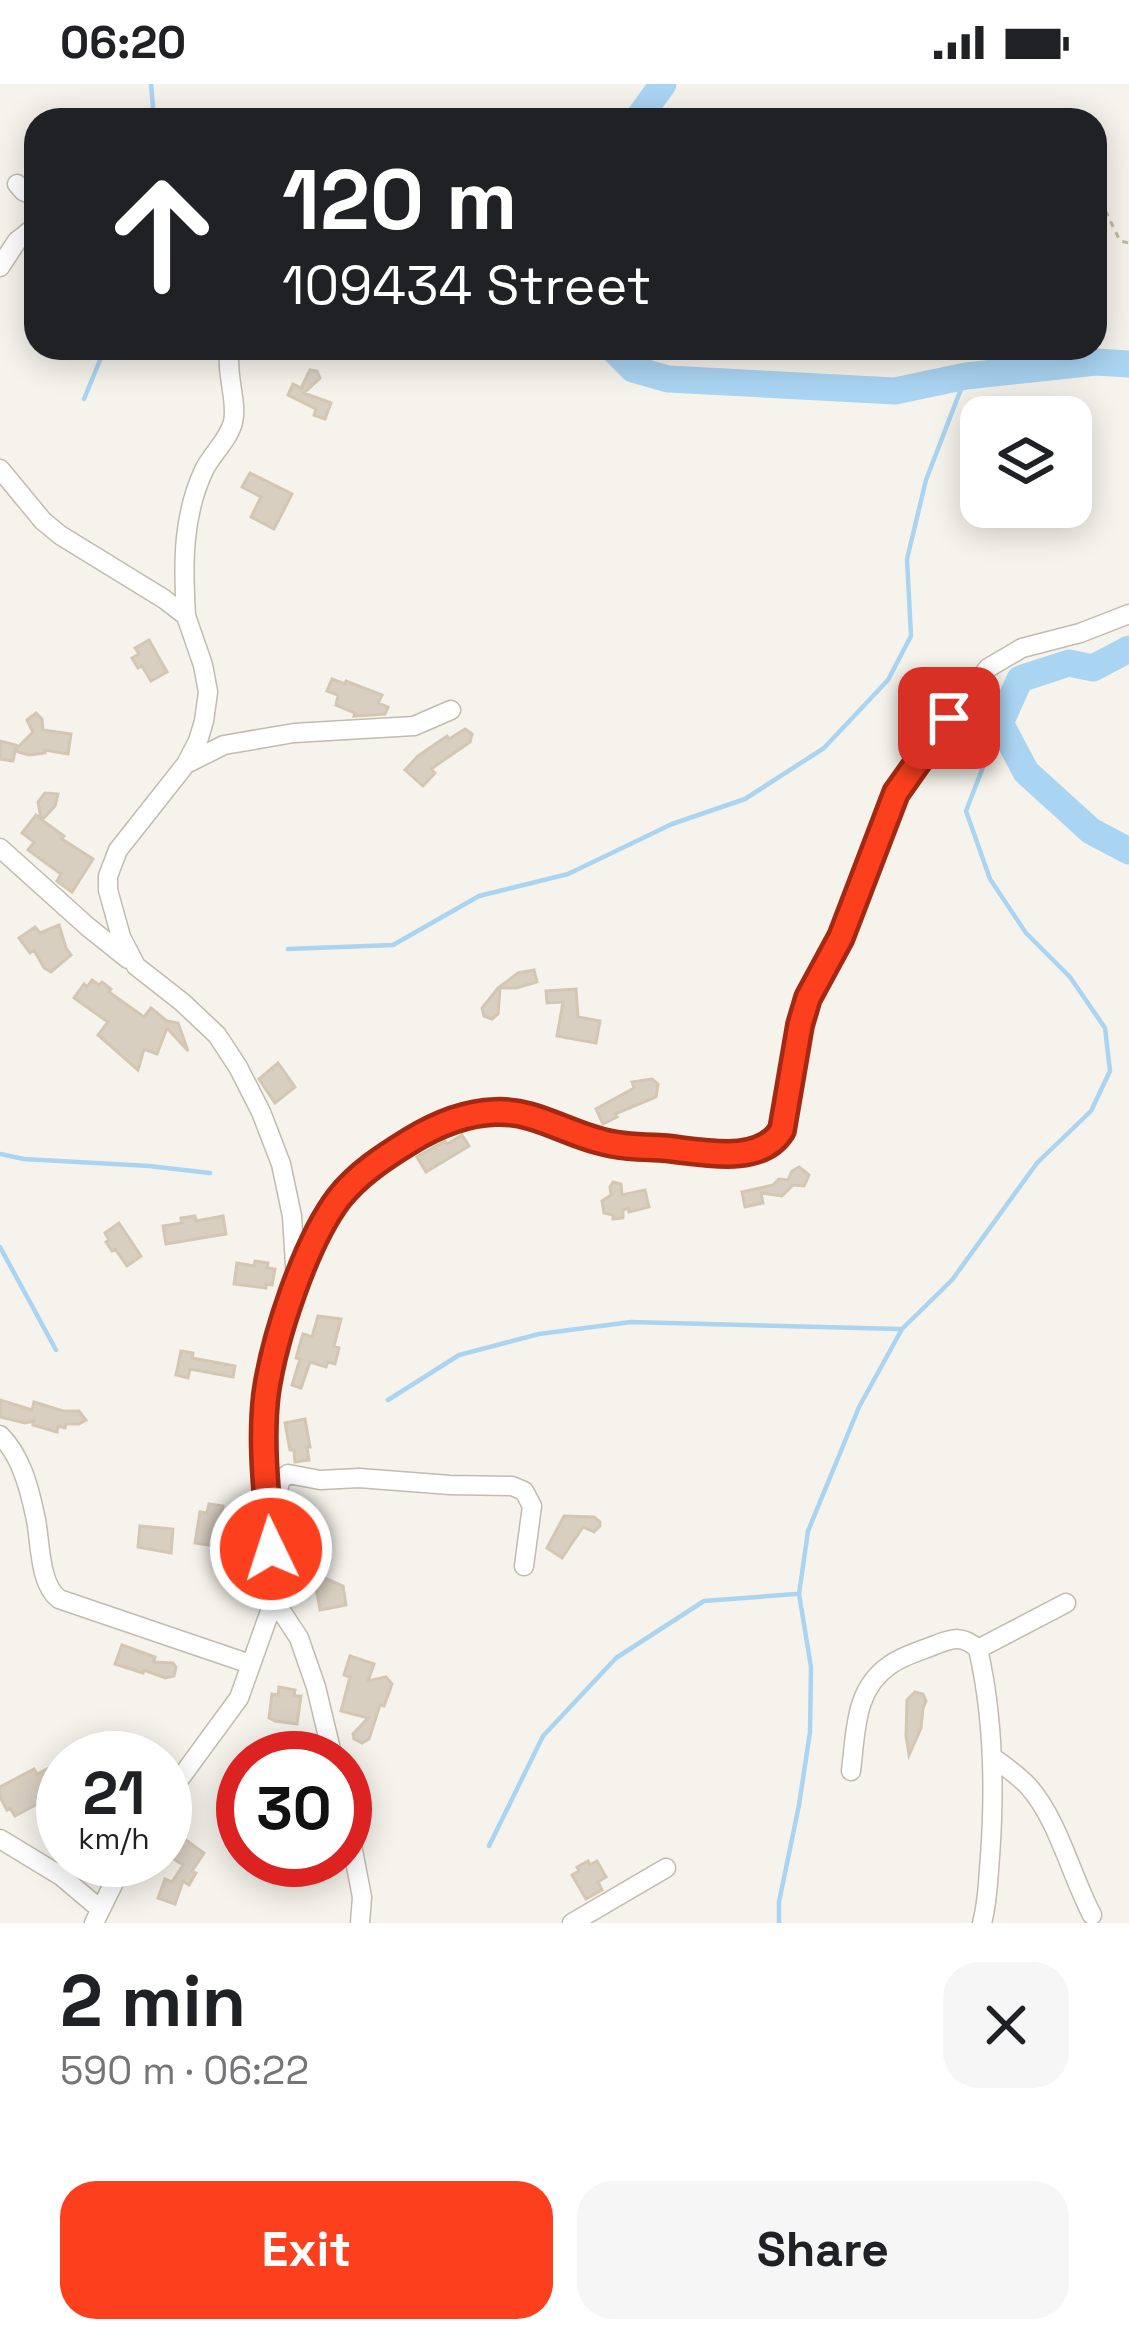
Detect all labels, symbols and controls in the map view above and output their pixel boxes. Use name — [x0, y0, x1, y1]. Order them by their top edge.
text: 06:20 — [60, 14, 186, 71]
text: 120 m — [282, 146, 517, 254]
icon: ahead — [84, 156, 240, 312]
text: 109434 Street — [282, 251, 651, 320]
map controls — [960, 396, 1092, 528]
button: layers — [960, 396, 1092, 528]
pin — [898, 667, 1000, 769]
icon: arrive — [916, 685, 982, 751]
position arrow — [208, 1486, 334, 1612]
speed limit sign: 30 — [216, 1731, 372, 1887]
text: 21 — [83, 1755, 145, 1832]
text: km/h — [78, 1819, 150, 1858]
text: 2 min — [60, 1955, 246, 2047]
button: close — [943, 1962, 1069, 2088]
text: 590 m · 06:22 — [60, 2046, 309, 2095]
button: Exit — [60, 2181, 553, 2319]
button: Share — [577, 2181, 1069, 2319]

